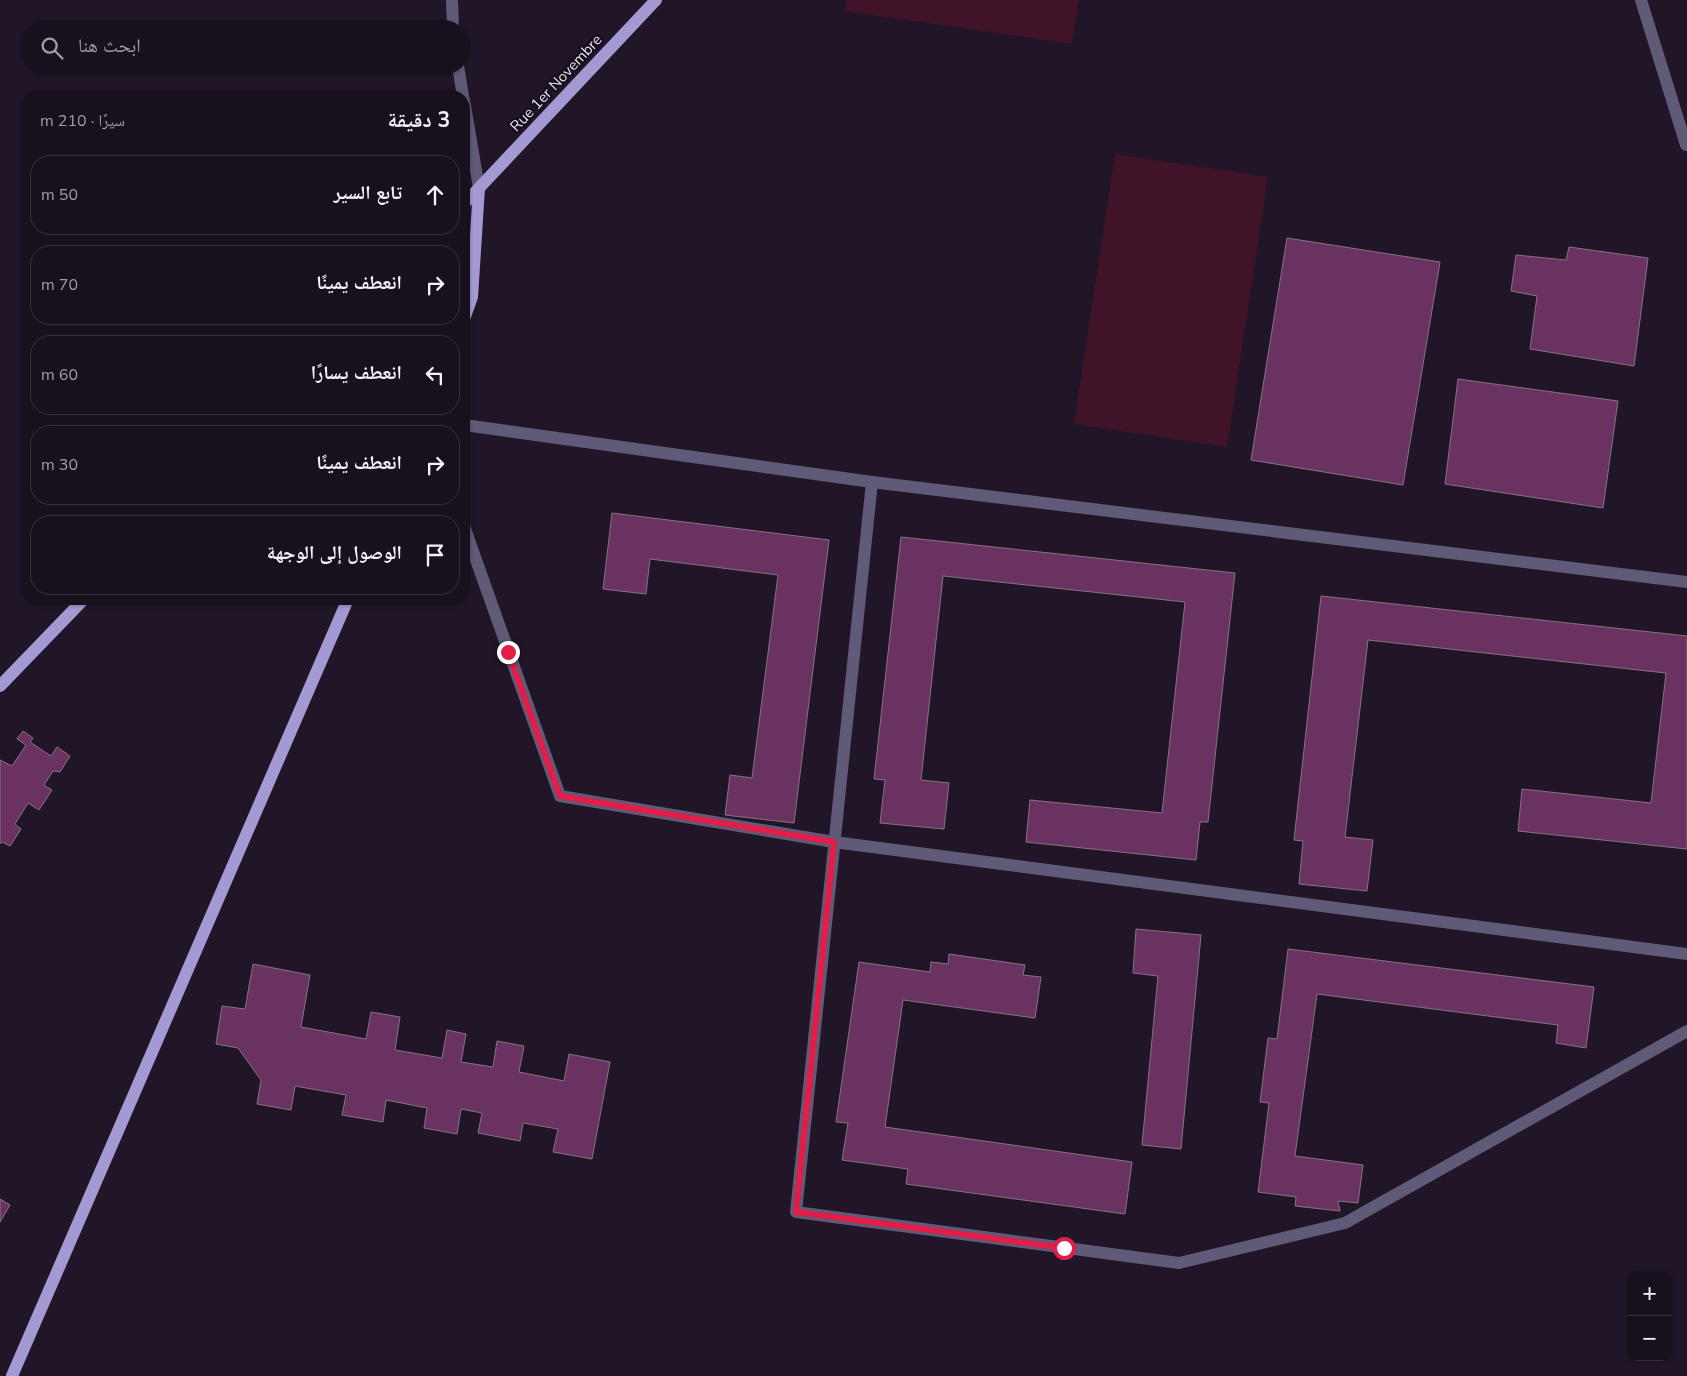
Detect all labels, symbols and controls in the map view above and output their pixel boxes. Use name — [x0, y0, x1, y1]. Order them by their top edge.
search box — [20, 20, 470, 75]
street label: Rue 1er Novembre — [506, 30, 606, 136]
text: ابحث هنا — [78, 33, 141, 59]
icon: search — [38, 34, 66, 62]
text: 3 دقيقة — [388, 106, 450, 134]
text: سيرًا · 210 m — [40, 110, 125, 132]
text: تابع السير — [333, 180, 402, 206]
icon: ahead — [421, 181, 449, 209]
text: 50 m — [41, 184, 78, 206]
text: انعطف يمينًا — [316, 270, 402, 296]
icon: right — [421, 271, 449, 299]
text: 70 m — [41, 274, 78, 296]
text: انعطف يسارًا — [311, 360, 402, 386]
icon: left — [421, 361, 449, 389]
text: 60 m — [41, 364, 78, 386]
text: انعطف يمينًا — [316, 450, 402, 476]
icon: right — [421, 451, 449, 479]
text: 30 m — [41, 454, 78, 476]
text: الوصول إلى الوجهة — [267, 540, 402, 566]
icon: arrive — [421, 541, 449, 569]
route end — [497, 641, 520, 664]
route start — [1053, 1237, 1076, 1260]
map controls — [1627, 1271, 1672, 1361]
button: + — [1627, 1271, 1672, 1316]
button: − — [1627, 1316, 1672, 1361]

